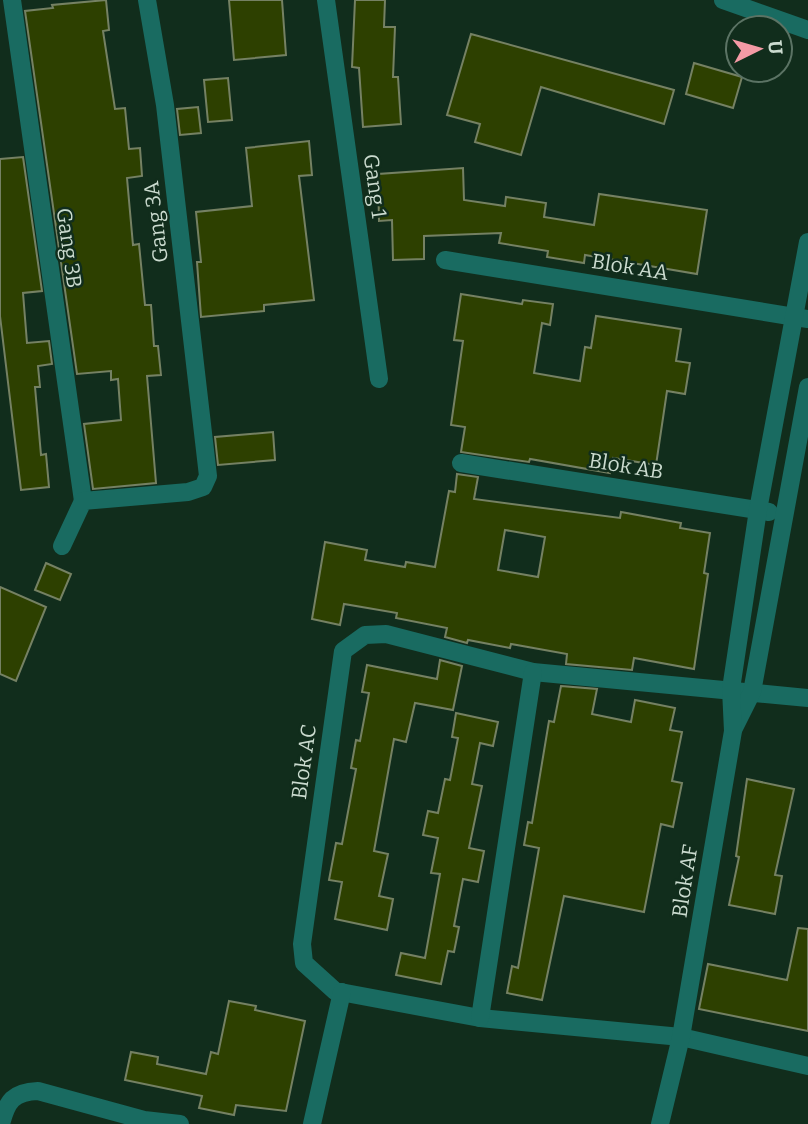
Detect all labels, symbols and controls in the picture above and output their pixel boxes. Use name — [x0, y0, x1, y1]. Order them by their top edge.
north arrow — [724, 14, 794, 84]
text: U — [763, 40, 788, 56]
street label: Gang 1 — [358, 152, 392, 220]
street label: Gang 3A — [138, 180, 174, 264]
street label: Gang 3B — [50, 206, 88, 290]
street label: Blok AA — [590, 248, 670, 286]
street label: Blok AB — [587, 447, 665, 485]
street label: Blok AC — [286, 723, 322, 801]
street label: Blok AF — [666, 842, 704, 919]

